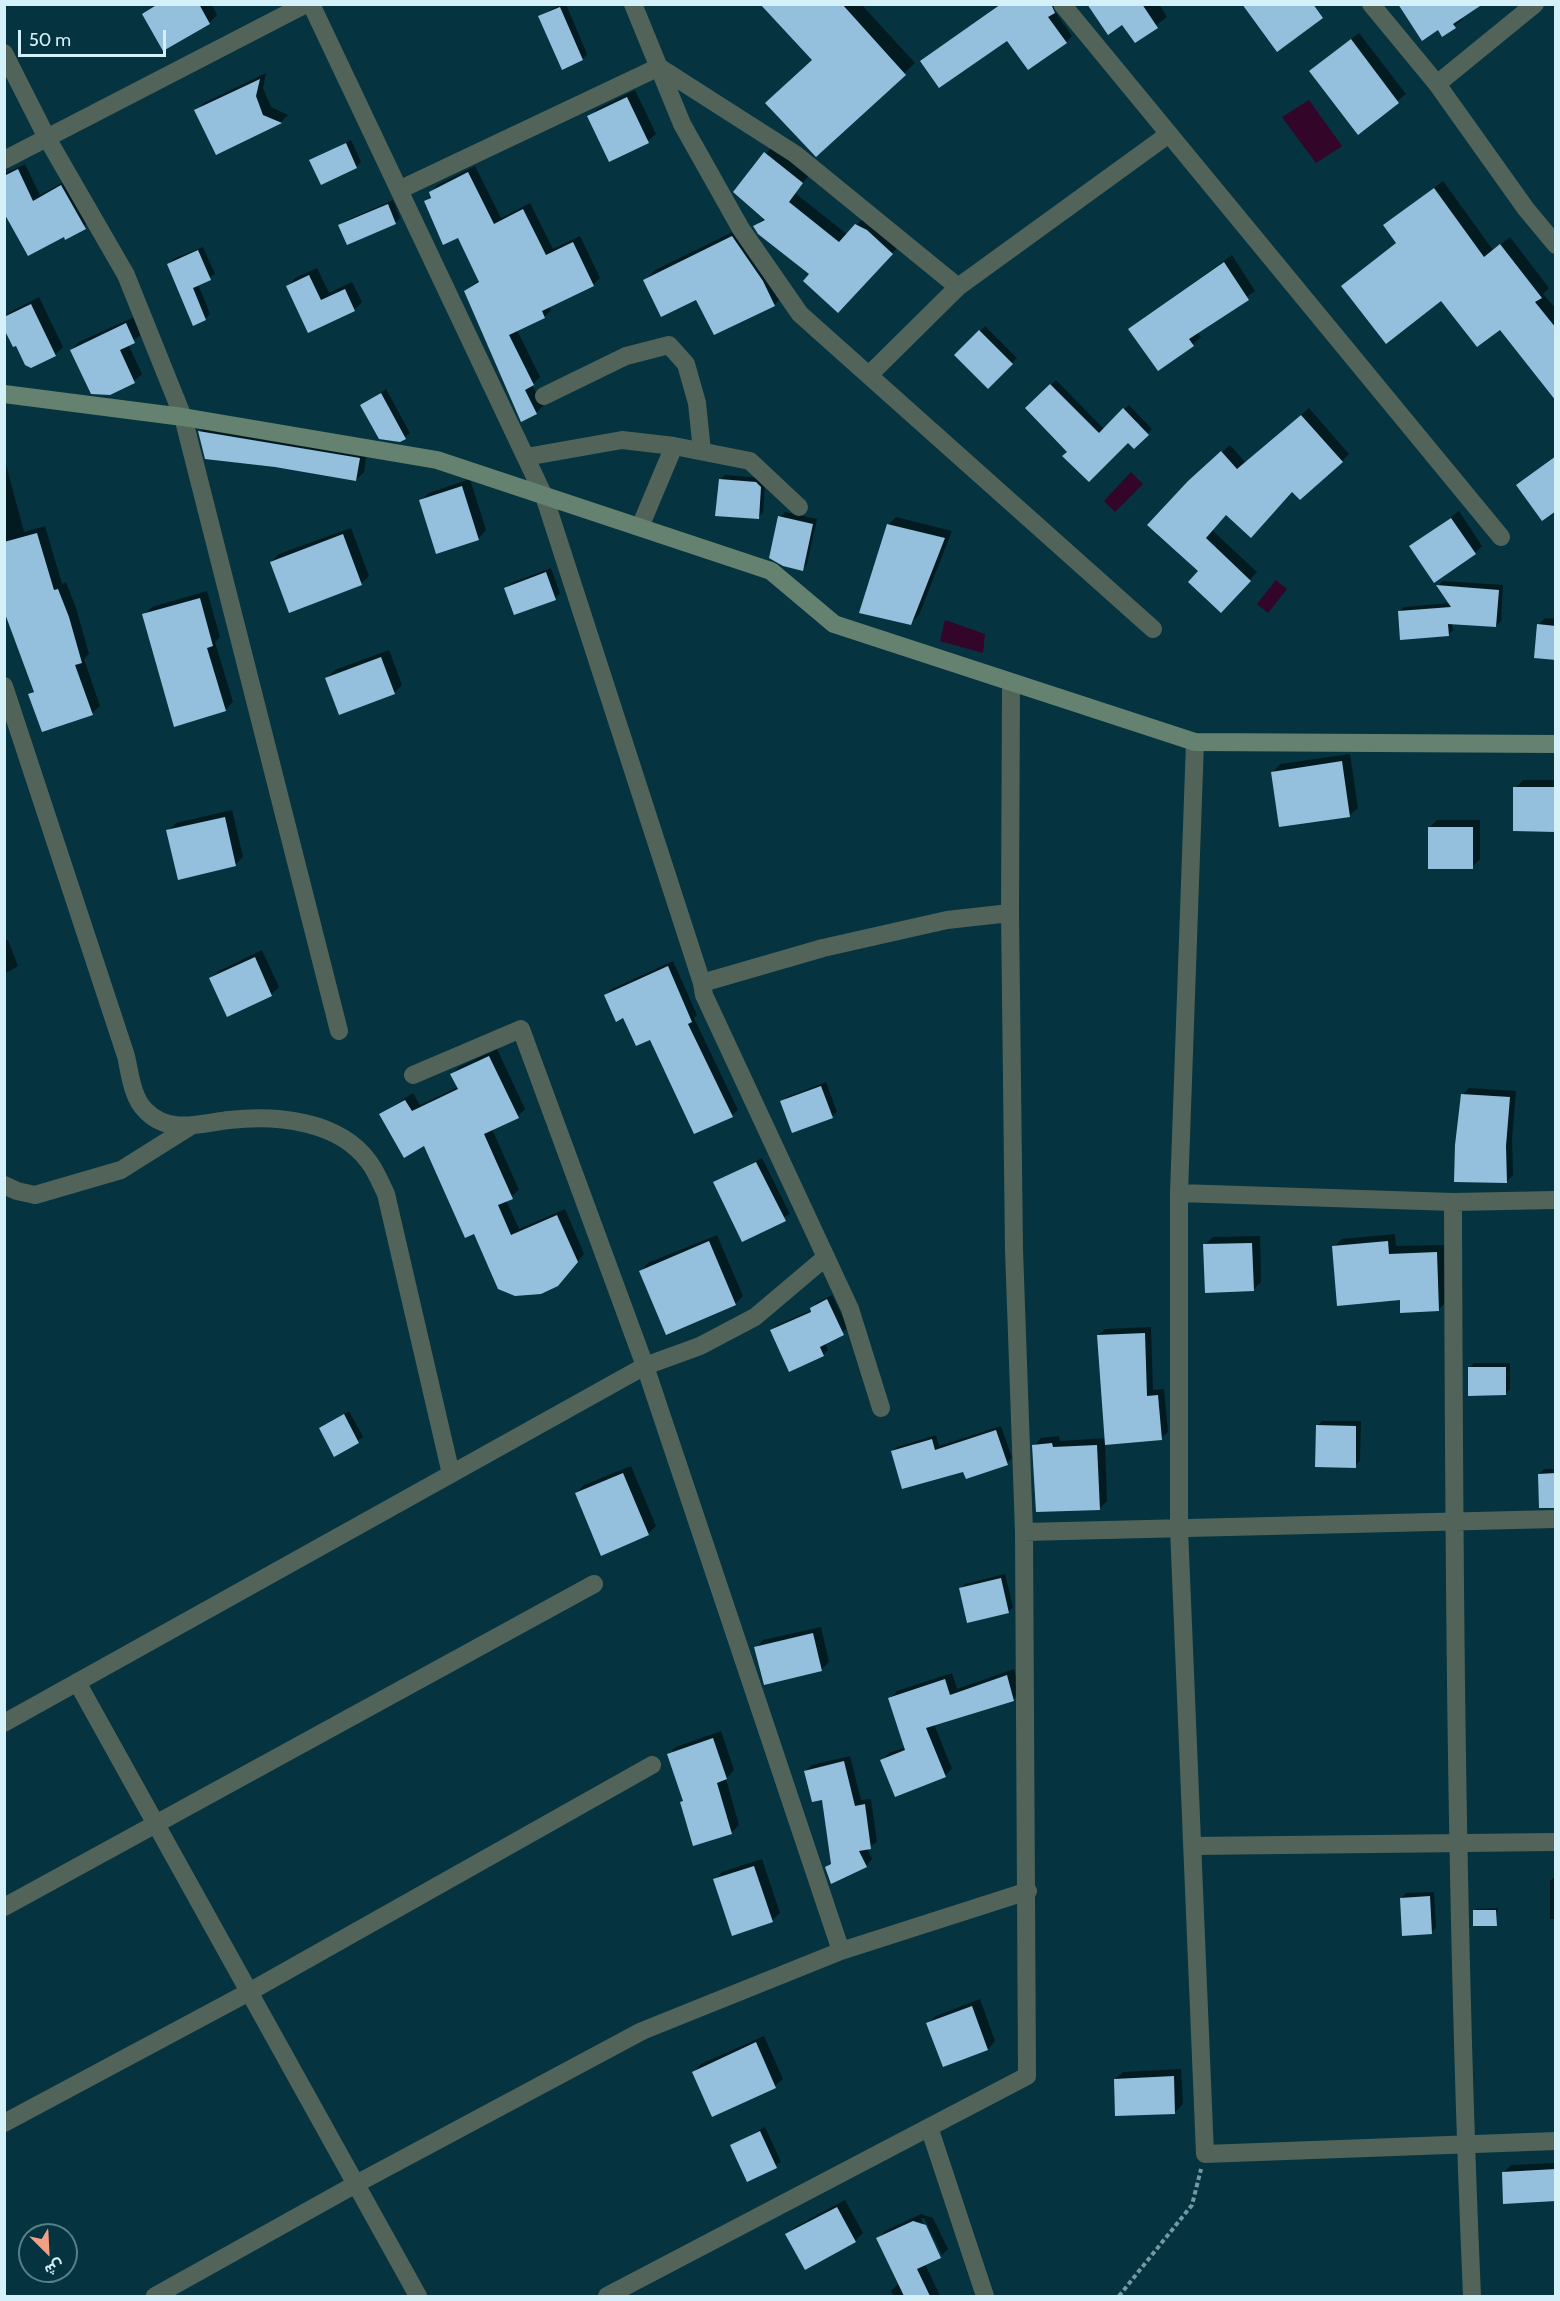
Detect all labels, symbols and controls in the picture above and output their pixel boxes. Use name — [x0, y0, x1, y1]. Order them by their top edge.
scale bar — [21, 18, 170, 56]
text: 50 m — [29, 29, 71, 51]
north arrow — [18, 2223, 78, 2283]
text: ش — [42, 2255, 67, 2281]

